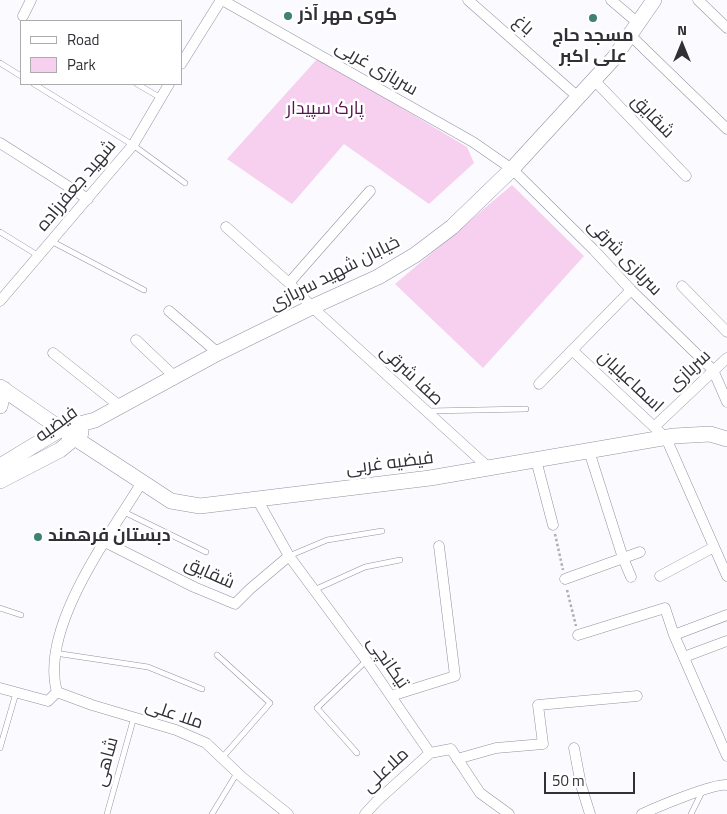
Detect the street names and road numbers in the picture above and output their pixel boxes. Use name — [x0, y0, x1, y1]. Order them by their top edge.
street label: باغ — [508, 11, 538, 41]
street label: سربازی غربی — [331, 37, 421, 101]
street label: شقایق — [626, 91, 678, 143]
street label: شهید جعفرزاده — [32, 136, 122, 236]
street label: سربازی شرقی — [582, 215, 666, 301]
street label: خیابان شهید سربازی — [266, 232, 404, 316]
street label: صفا شرقی — [375, 341, 447, 411]
street label: اسماعیلیان — [593, 346, 667, 418]
street label: سربازی — [664, 346, 716, 396]
street label: فیضیه — [32, 402, 82, 448]
street label: فیضیه غربی — [345, 448, 435, 480]
street label: شقایق — [181, 553, 237, 595]
street label: تیکانچی — [361, 633, 413, 693]
street label: ملا علی — [142, 695, 206, 735]
street label: شاهی — [90, 735, 124, 789]
street label: ملاعلی — [358, 744, 414, 798]

